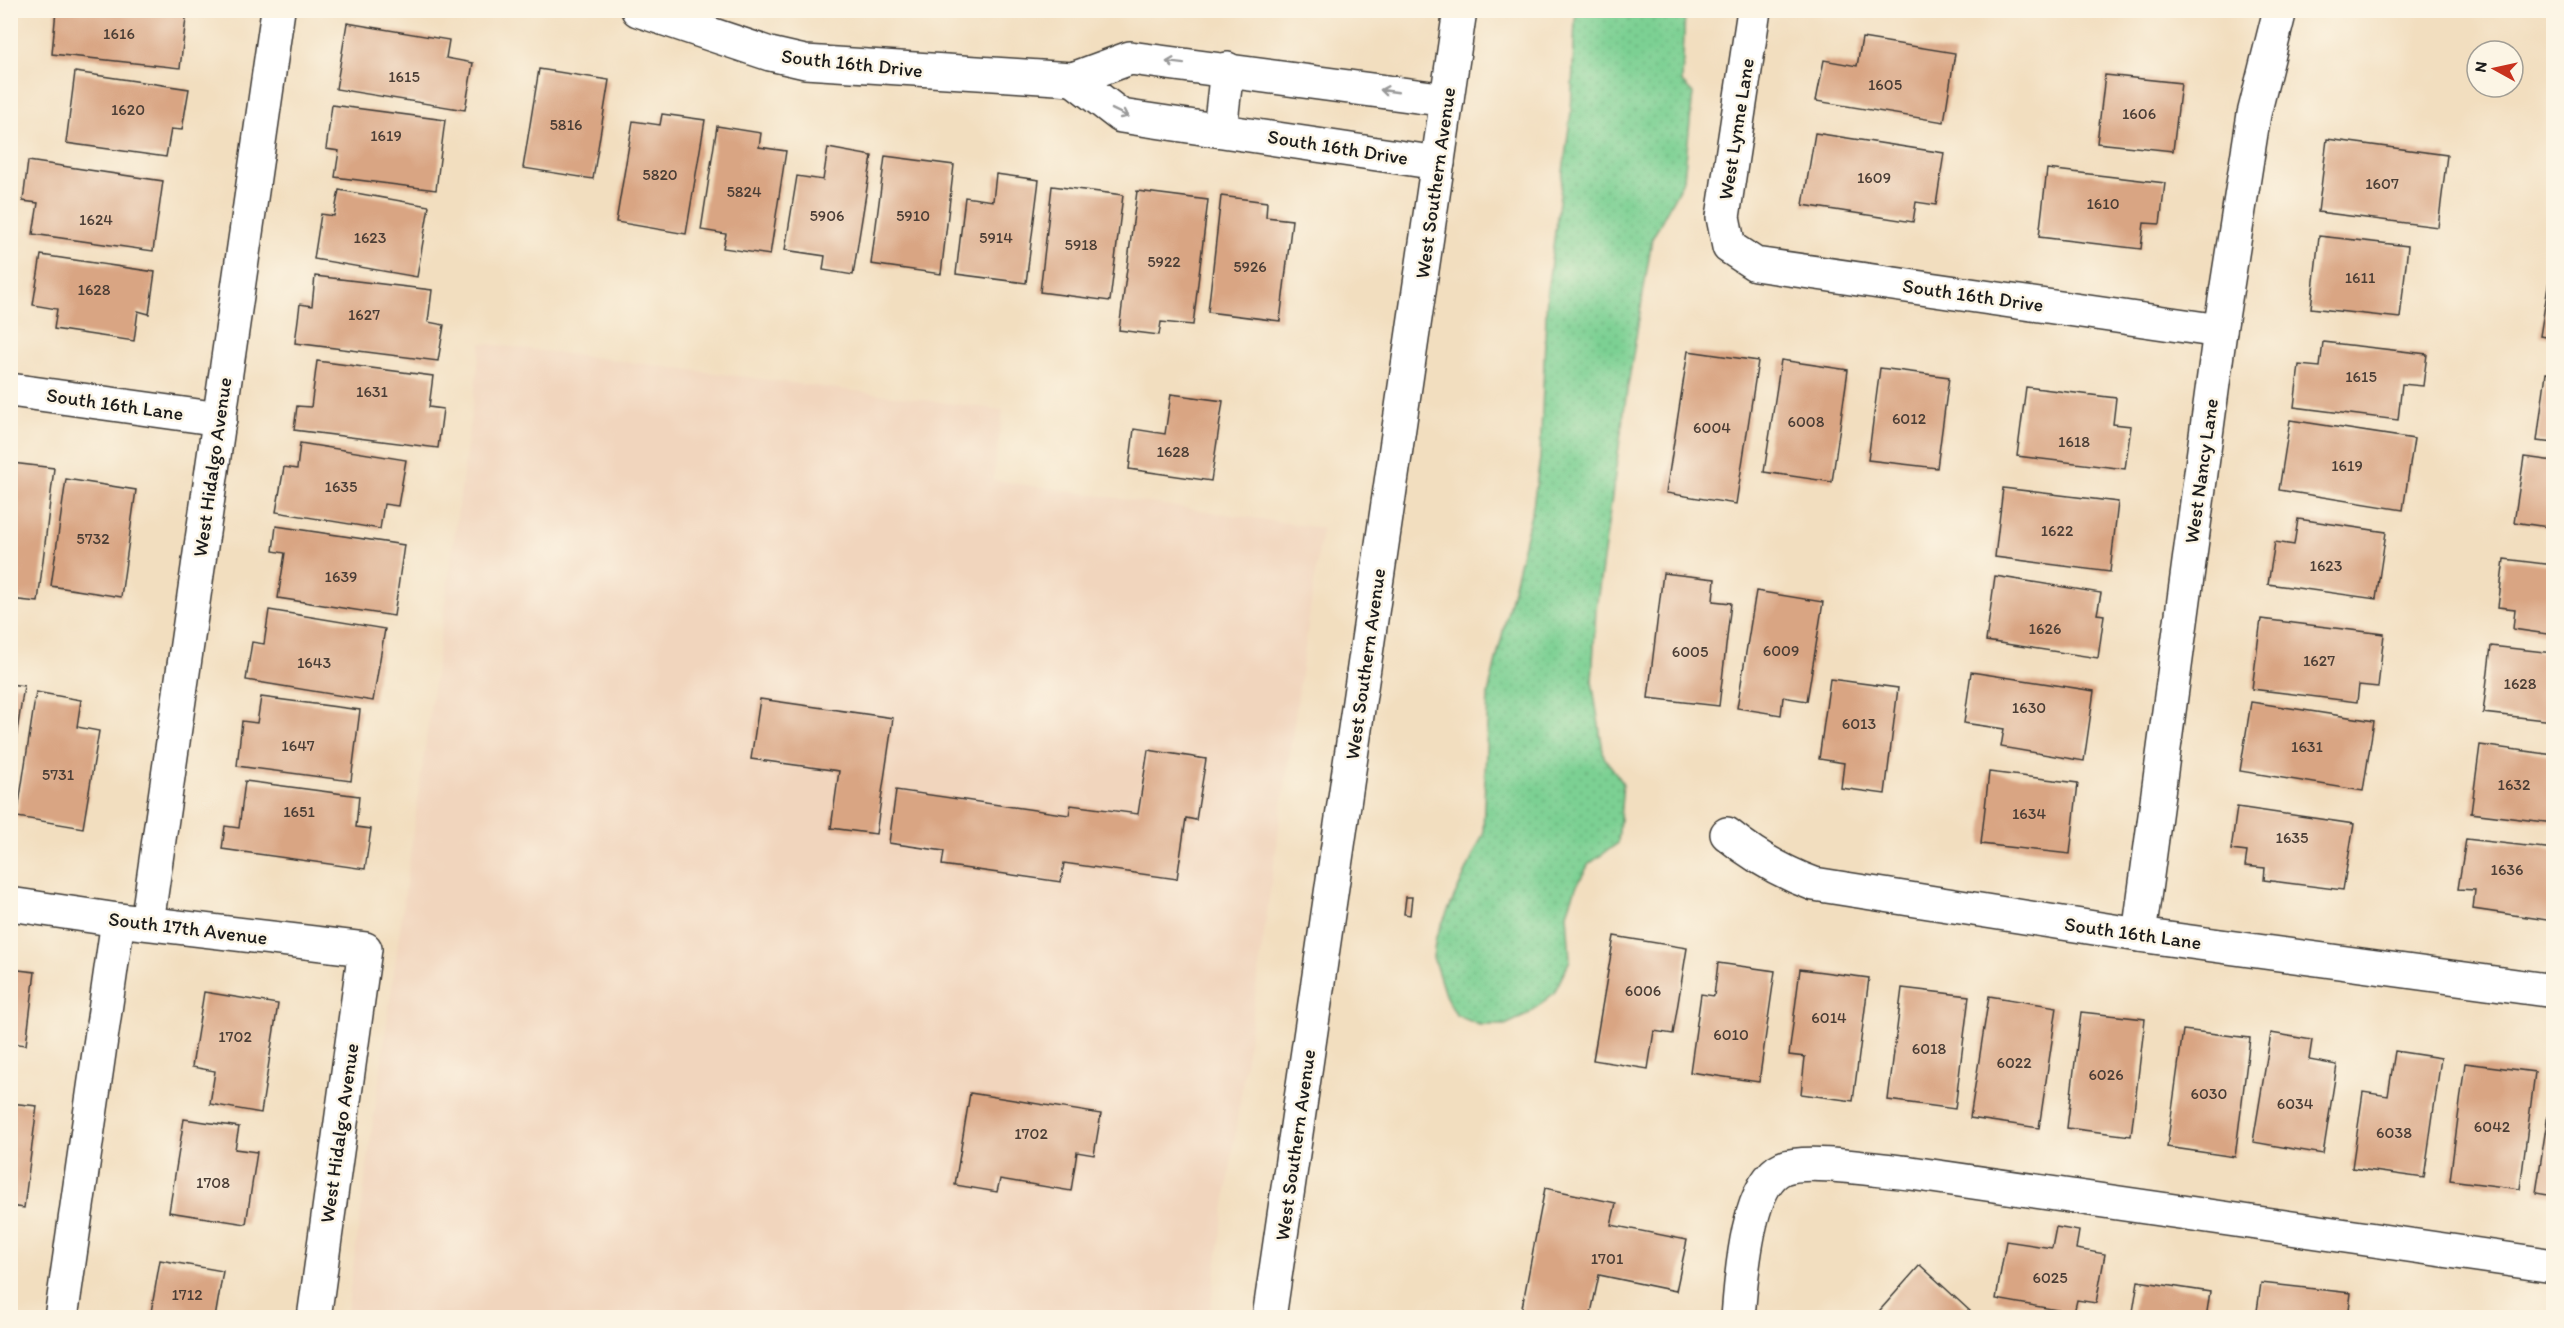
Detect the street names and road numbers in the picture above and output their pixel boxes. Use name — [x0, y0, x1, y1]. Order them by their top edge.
street label: South 16th Drive — [780, 44, 924, 82]
street label: West Lynne Lane — [1713, 56, 1759, 202]
street label: West Southern Avenue — [1410, 86, 1460, 280]
street label: South 16th Drive — [1266, 124, 1410, 170]
street label: South 16th Drive — [1901, 273, 2045, 317]
street label: West Hidalgo Avenue — [188, 376, 236, 558]
street label: South 16th Lane — [45, 383, 185, 425]
street label: West Nancy Lane — [2179, 397, 2223, 545]
street label: West Southern Avenue — [1340, 567, 1390, 761]
street label: South 17th Avenue — [107, 906, 269, 950]
street label: South 16th Lane — [2063, 912, 2203, 954]
street label: West Hidalgo Avenue — [315, 1042, 363, 1224]
street label: West Southern Avenue — [1270, 1048, 1320, 1242]

